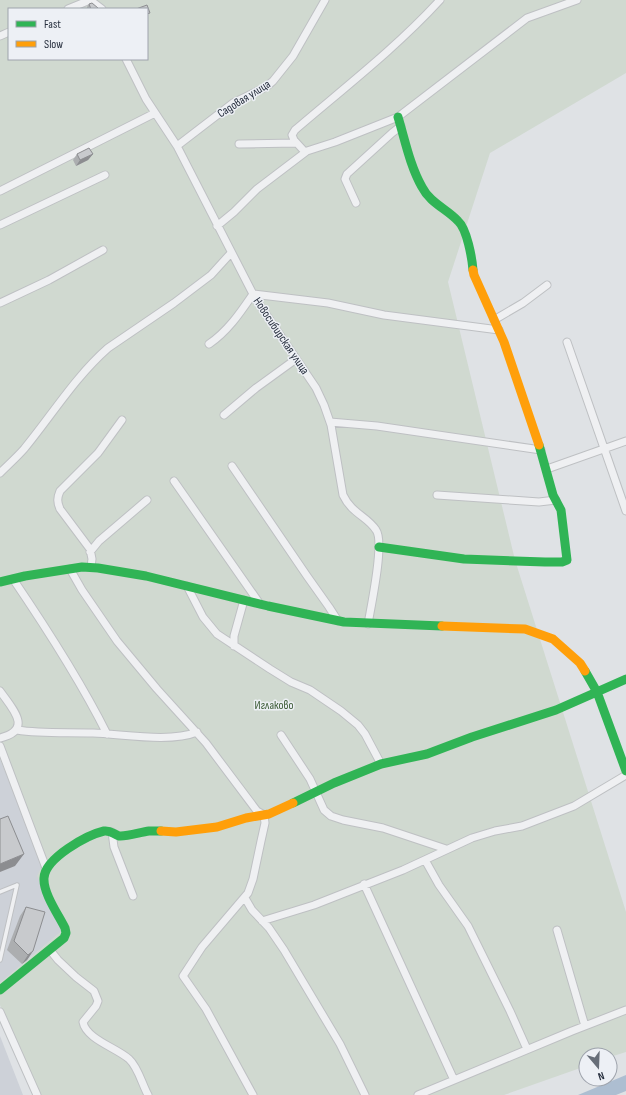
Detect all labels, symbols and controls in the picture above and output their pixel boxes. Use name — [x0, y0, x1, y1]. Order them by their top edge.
legend — [8, 8, 148, 60]
text: Fast — [44, 17, 61, 32]
text: Slow — [44, 37, 63, 52]
street label: Садовая улица — [215, 77, 274, 121]
street label: Новосибирская улица — [250, 295, 313, 378]
park label: Иглаково — [255, 698, 293, 713]
north arrow — [578, 1047, 618, 1087]
text: N — [596, 1069, 606, 1083]

